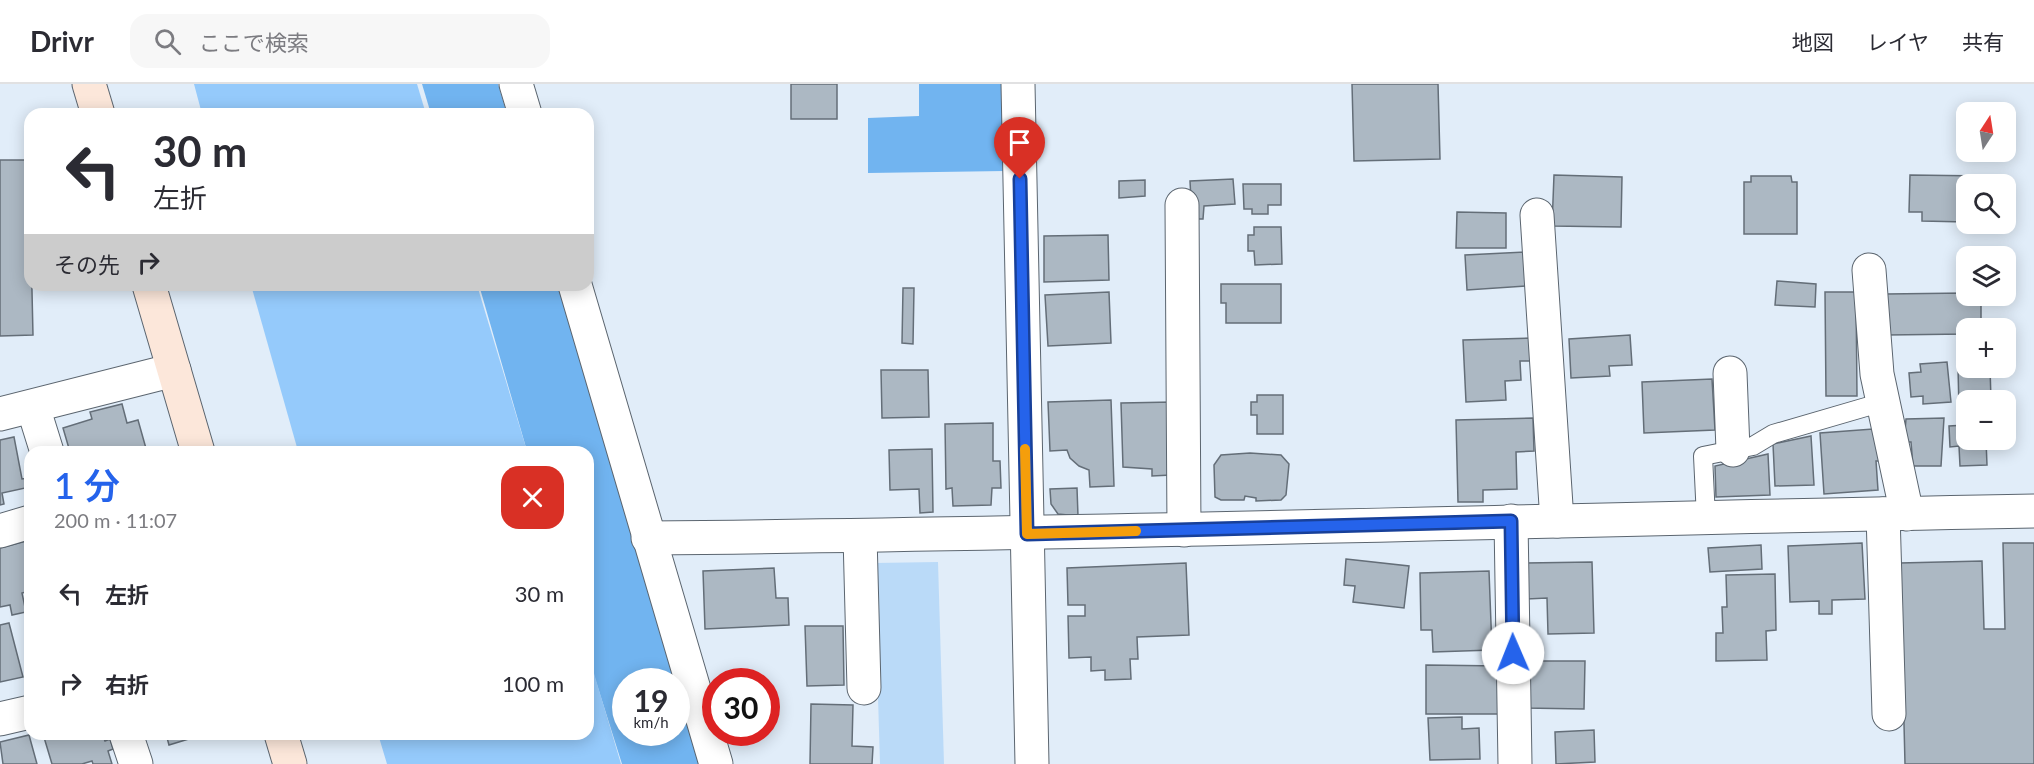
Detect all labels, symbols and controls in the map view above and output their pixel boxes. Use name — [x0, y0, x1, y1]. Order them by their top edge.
search box — [130, 14, 550, 68]
text: Drivr — [30, 24, 94, 58]
icon: search — [151, 25, 184, 58]
text: ここで検索 — [199, 29, 309, 56]
text: 地図 — [1792, 29, 1834, 54]
text: レイヤ — [1867, 29, 1929, 54]
text: 共有 — [1962, 29, 2004, 54]
north arrow — [1956, 102, 2016, 162]
map controls — [1956, 102, 2016, 450]
pin — [994, 117, 1045, 179]
text: 30 m — [153, 126, 247, 176]
icon: arrive — [1003, 126, 1036, 159]
icon: left — [54, 132, 132, 210]
button: search — [1956, 174, 2016, 234]
text: 左折 — [153, 181, 207, 214]
icon: right — [132, 246, 165, 279]
button: layers — [1956, 246, 2016, 306]
text: その先 — [54, 251, 120, 278]
button: + — [1956, 318, 2016, 378]
button: − — [1956, 390, 2016, 450]
text: 1 分 — [54, 463, 120, 507]
button: close — [501, 466, 564, 529]
text: 200 m · 11:07 — [54, 508, 177, 532]
icon: left — [54, 577, 87, 610]
text: 30 m — [515, 580, 564, 607]
text: 左折 — [105, 581, 149, 608]
position arrow — [1481, 621, 1545, 685]
icon: right — [54, 667, 87, 700]
speed limit sign: 30 — [702, 668, 780, 746]
text: 100 m — [502, 670, 564, 697]
text: 右折 — [105, 671, 149, 698]
text: 19 — [634, 682, 668, 718]
text: km/h — [633, 713, 669, 731]

